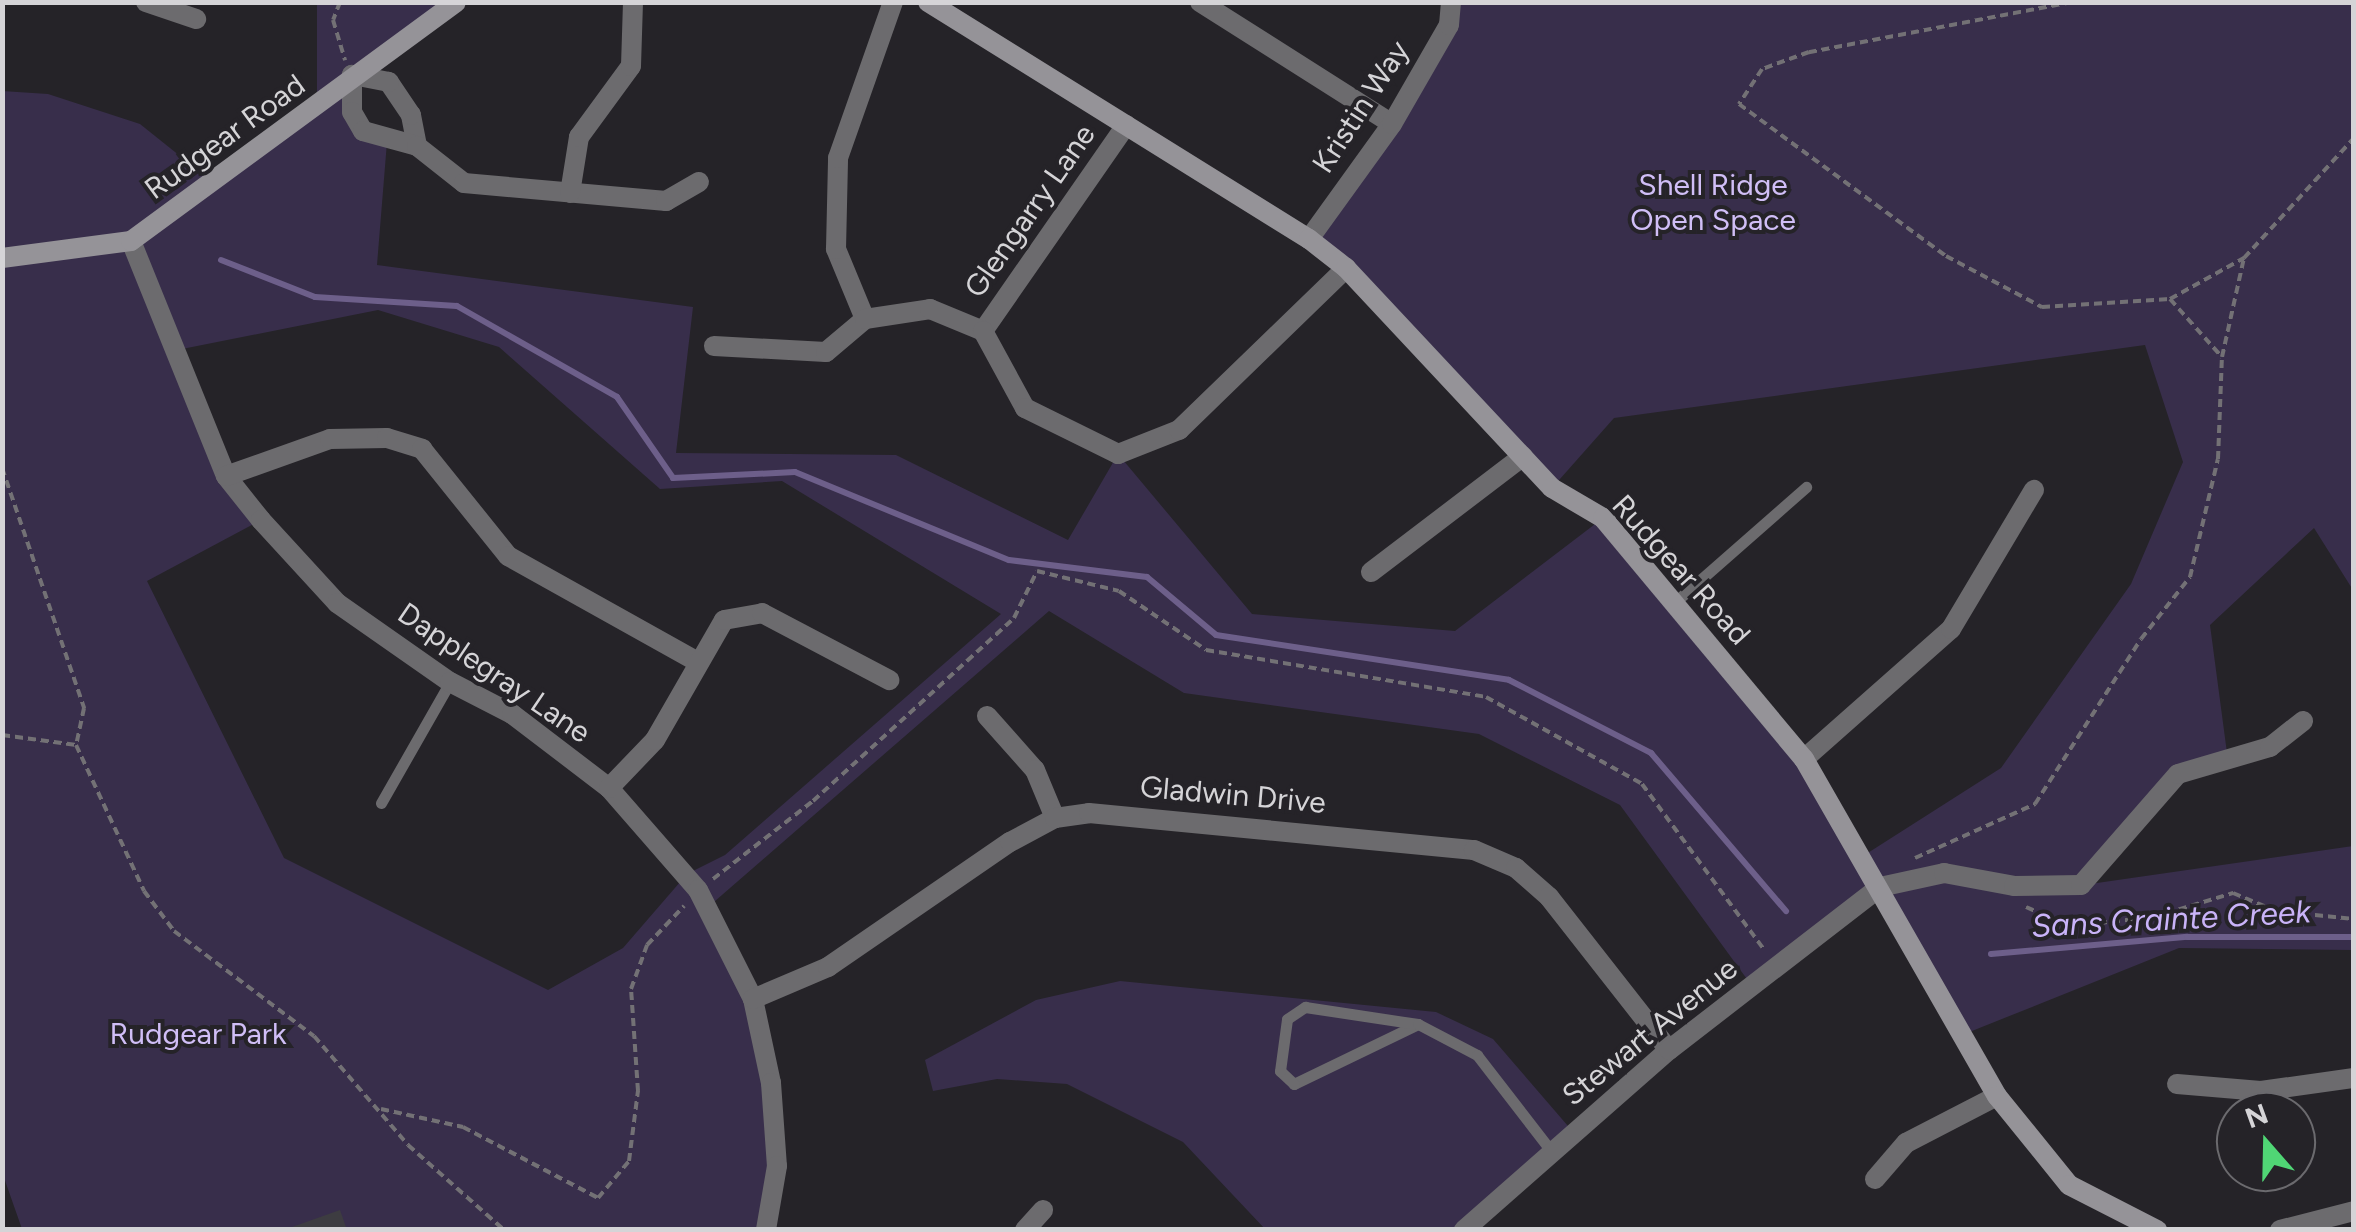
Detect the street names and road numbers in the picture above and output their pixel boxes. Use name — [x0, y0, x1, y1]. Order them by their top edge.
street label: Kristin Way — [1305, 34, 1417, 180]
street label: Rudgear Road — [138, 67, 312, 207]
street label: Glengarry Lane — [957, 118, 1103, 304]
street label: Rudgear Road — [1604, 488, 1758, 652]
street label: Dapplegray Lane — [391, 595, 597, 751]
street label: Gladwin Drive — [1139, 769, 1327, 821]
street label: Stewart Avenue — [1555, 951, 1745, 1113]

